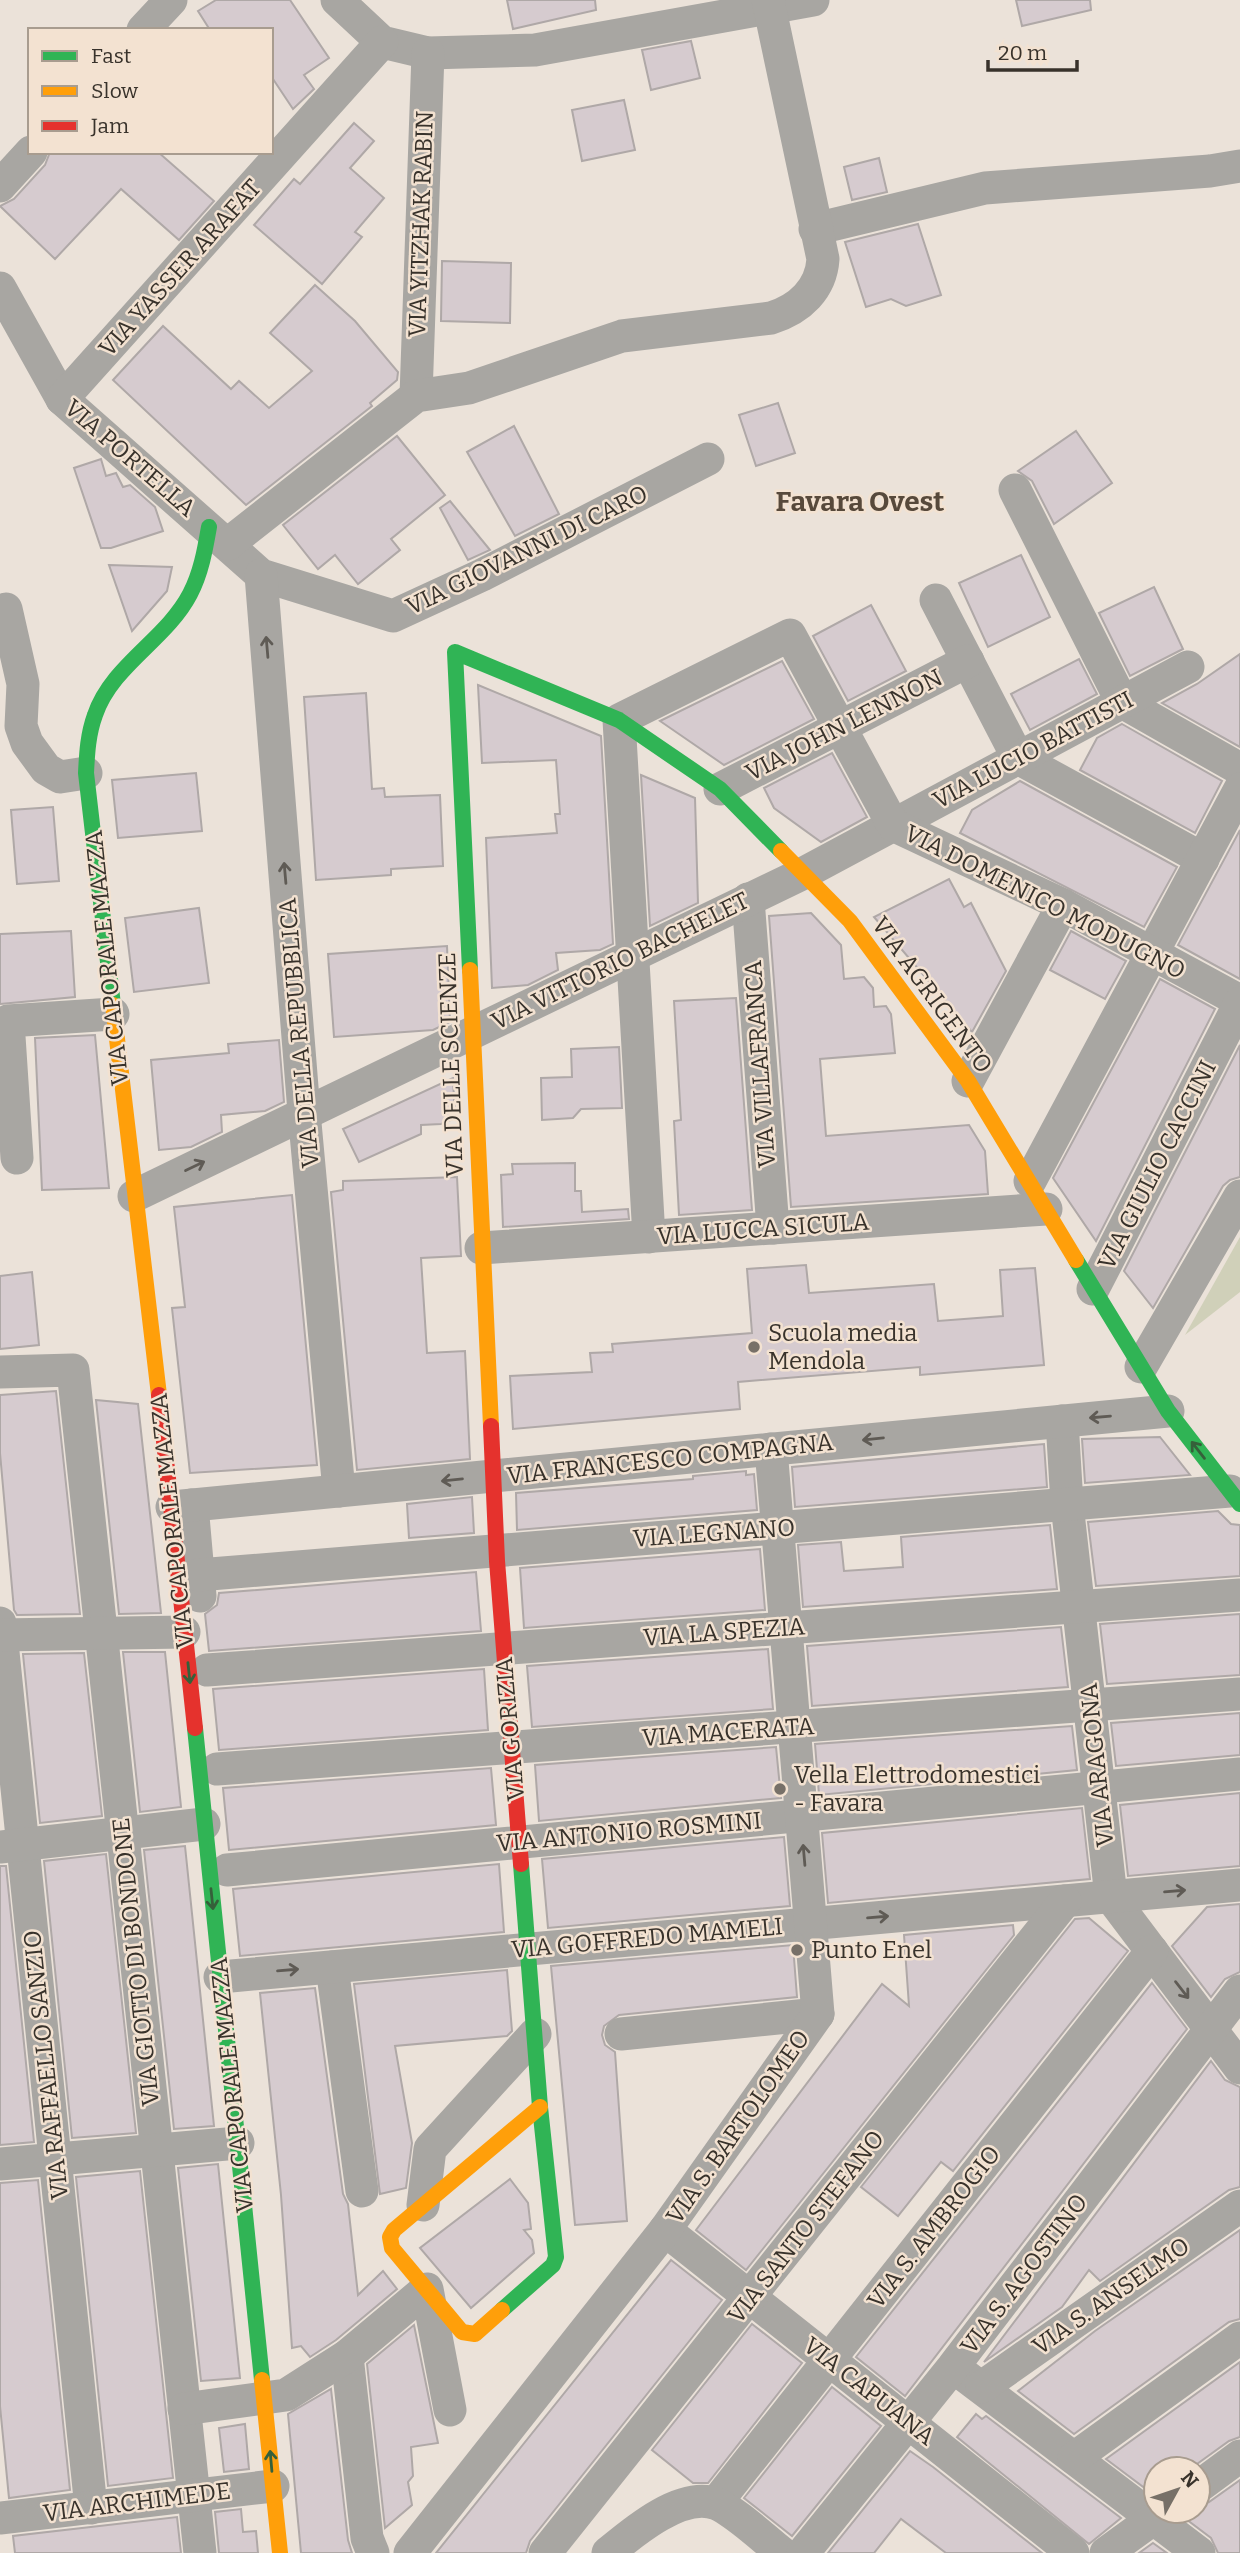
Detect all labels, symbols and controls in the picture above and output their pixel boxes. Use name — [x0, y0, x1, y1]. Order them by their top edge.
legend — [28, 28, 273, 154]
scale bar — [988, 28, 1077, 72]
text: 20 m — [998, 40, 1047, 66]
text: Fast — [91, 43, 132, 69]
text: Slow — [91, 78, 138, 104]
street label: VIA YITZHAK RABIN — [403, 110, 439, 338]
text: Jam — [90, 113, 129, 139]
street label: VIA YASSER ARAFAT — [93, 174, 267, 362]
street label: VIA PORTELLA — [59, 394, 201, 522]
street label: VIA GIOVANNI DI CARO — [402, 479, 652, 621]
district label: Favara Ovest — [776, 485, 944, 518]
one-way arrow — [260, 636, 273, 658]
street label: VIA JOHN LENNON — [741, 663, 947, 787]
street label: VIA LUCIO BATTISTI — [928, 685, 1138, 815]
street label: VIA DOMENICO MODUGNO — [900, 819, 1190, 985]
street label: VIA CAPORALE MAZZA — [80, 829, 134, 1087]
one-way arrow — [278, 863, 291, 885]
street label: VIA VITTORIO BACHELET — [487, 886, 753, 1036]
street label: VIA DELLA REPUBBLICA — [273, 897, 325, 1169]
street label: VIA AGRIGENTO — [866, 911, 998, 1079]
street label: VIA DELLE SCIENZE — [433, 952, 469, 1178]
street label: VIA VILLAFRANCA — [739, 959, 781, 1169]
street label: VIA GIULIO CACCINI — [1092, 1056, 1222, 1274]
one-way arrow — [184, 1159, 205, 1173]
street label: VIA LUCCA SICULA — [656, 1208, 870, 1250]
place label: Scuola media Mendola — [768, 1319, 917, 1375]
marker: Scuola media Mendola — [746, 1339, 762, 1355]
street label: VIA CAPORALE MAZZA — [145, 1392, 199, 1650]
one-way arrow — [1089, 1411, 1112, 1424]
street label: VIA FRANCESCO COMPAGNA — [505, 1428, 835, 1490]
one-way arrow — [863, 1433, 885, 1446]
one-way arrow — [1191, 1441, 1206, 1460]
one-way arrow — [441, 1474, 464, 1487]
street label: VIA LEGNANO — [632, 1513, 796, 1553]
street label: VIA LA SPEZIA — [642, 1612, 806, 1652]
street label: VIA GORIZIA — [490, 1656, 530, 1802]
one-way arrow — [182, 1661, 195, 1684]
street label: VIA ARAGONA — [1074, 1682, 1120, 1848]
street label: VIA MACERATA — [641, 1712, 815, 1752]
place label: Vella Elettrodomestici - Favara — [794, 1761, 1040, 1817]
marker: Vella Elettrodomestici - Favara — [772, 1781, 788, 1797]
street label: VIA ANTONIO ROSMINI — [495, 1806, 763, 1858]
street label: VIA GIOTTO DI BONDONE — [107, 1816, 165, 2108]
one-way arrow — [797, 1844, 810, 1867]
one-way arrow — [1164, 1884, 1186, 1897]
one-way arrow — [206, 1887, 219, 1910]
one-way arrow — [866, 1910, 889, 1923]
street label: VIA GOFFREDO MAMELI — [510, 1912, 784, 1964]
street label: VIA RAFFAELLO SANZIO — [18, 1929, 74, 2201]
place label: Punto Enel — [811, 1936, 932, 1964]
marker: Punto Enel — [789, 1942, 805, 1958]
street label: VIA CAPORALE MAZZA — [205, 1956, 259, 2214]
one-way arrow — [277, 1964, 299, 1977]
one-way arrow — [1174, 1980, 1189, 1999]
street label: VIA S. BARTOLOMEO — [661, 2025, 815, 2229]
street label: VIA SANTO STEFANO — [722, 2125, 890, 2329]
street label: VIA S. AMBROGIO — [862, 2140, 1006, 2314]
street label: VIA S. AGOSTINO — [955, 2188, 1093, 2360]
street label: VIA S. ANSELMO — [1027, 2231, 1195, 2361]
street label: VIA CAPUANA — [798, 2331, 940, 2451]
one-way arrow — [264, 2450, 277, 2473]
north arrow — [1142, 2455, 1212, 2525]
text: N — [1176, 2466, 1203, 2493]
street label: VIA ARCHIMEDE — [42, 2477, 232, 2527]

